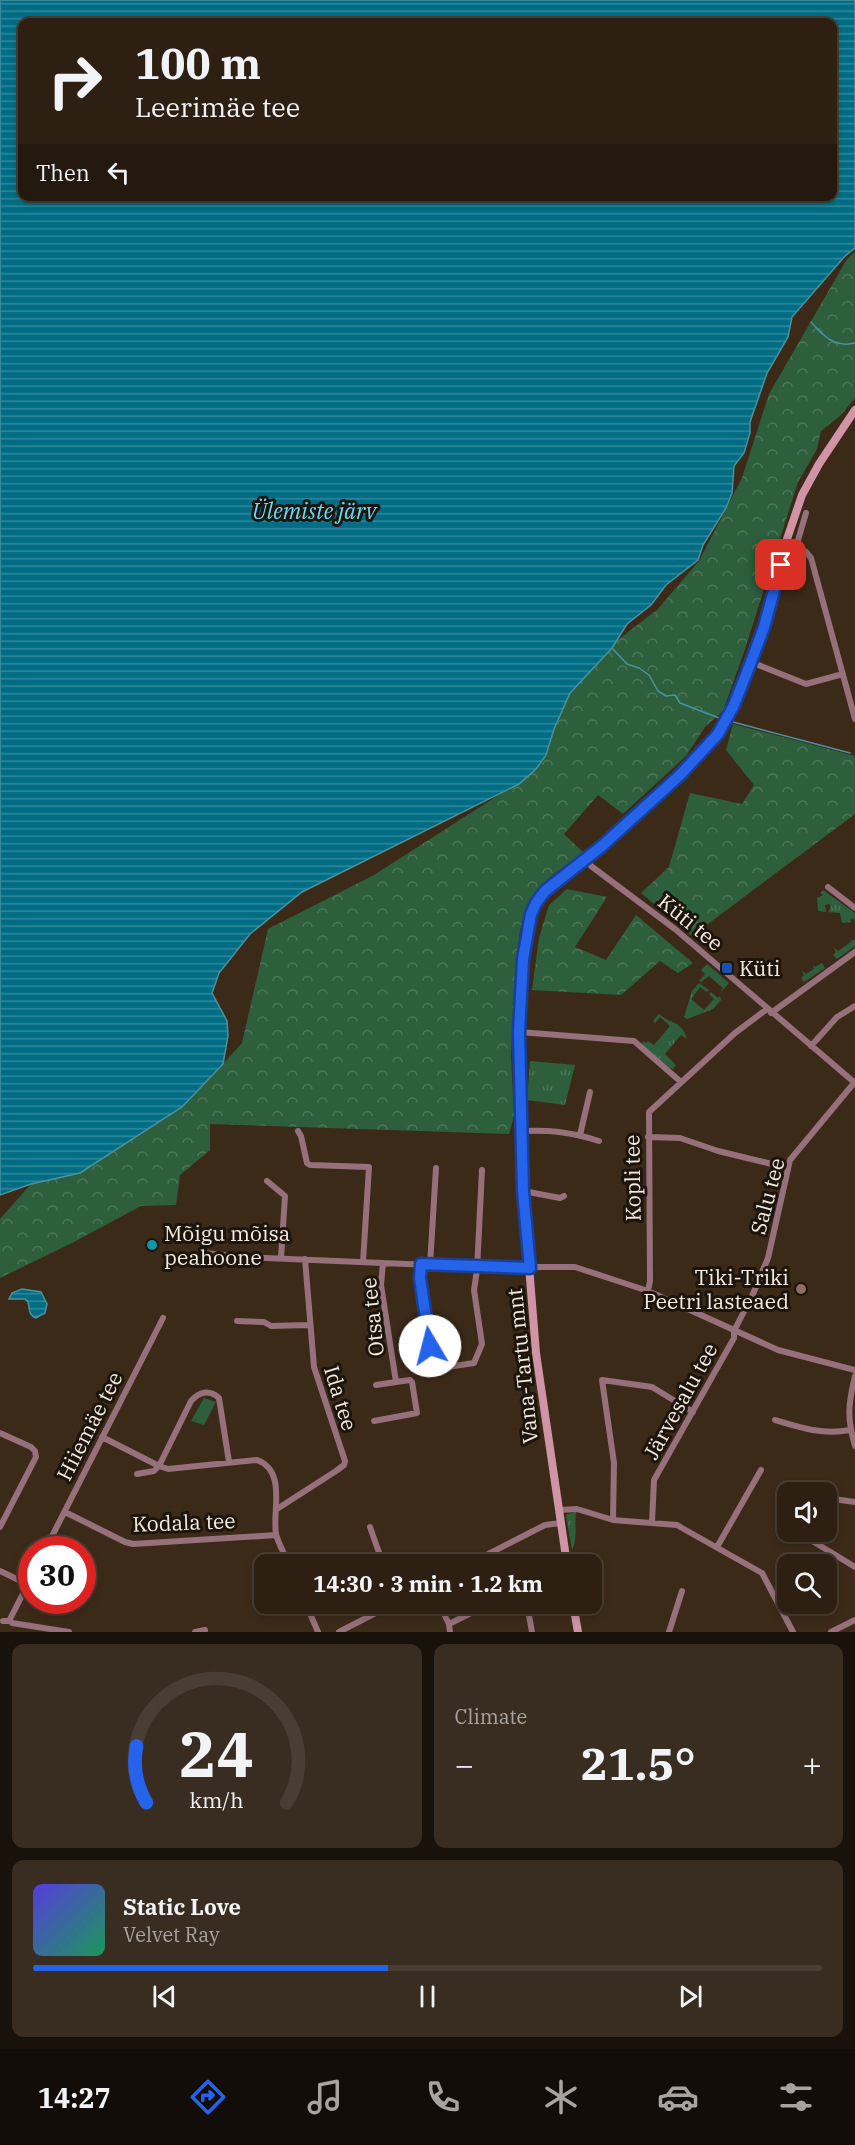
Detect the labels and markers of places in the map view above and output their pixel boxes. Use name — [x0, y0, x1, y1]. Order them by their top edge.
pin — [755, 539, 806, 590]
place label: Küti — [739, 954, 780, 982]
marker: Küti — [720, 961, 734, 975]
place label: Mõigu mõisa peahoone — [164, 1219, 290, 1271]
marker: Mõigu mõisa peahoone — [145, 1238, 159, 1252]
place label: Tiki-Triki Peetri lasteaed — [643, 1263, 789, 1315]
marker: Tiki-Triki Peetri lasteaed — [794, 1282, 808, 1296]

